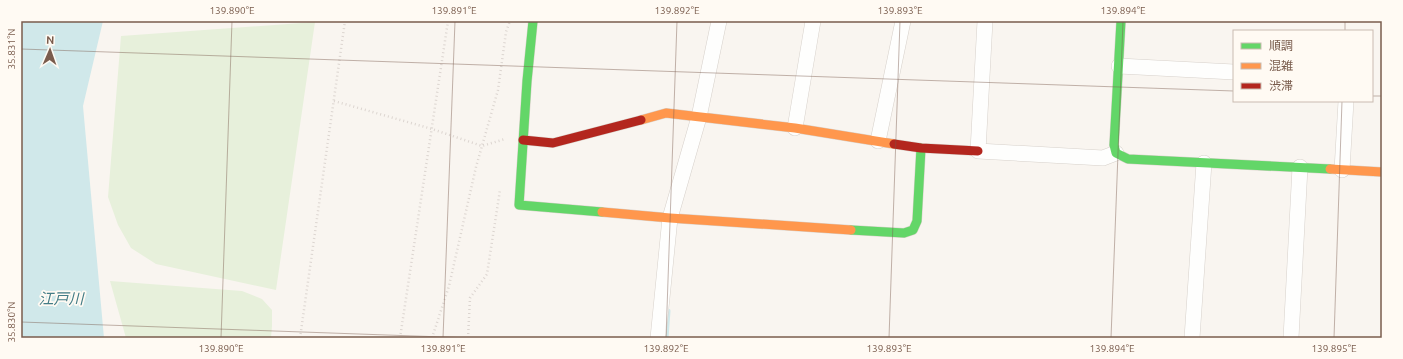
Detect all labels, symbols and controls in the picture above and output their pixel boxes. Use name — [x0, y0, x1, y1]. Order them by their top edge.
text: 139.890°E — [209, 5, 255, 16]
text: 139.891°E — [431, 5, 477, 16]
text: 139.892°E — [654, 5, 700, 16]
text: 139.893°E — [877, 5, 923, 16]
text: 139.894°E — [1100, 5, 1146, 16]
text: 35.831°N — [6, 28, 17, 70]
north arrow — [30, 30, 70, 70]
legend — [1233, 30, 1373, 102]
text: N — [46, 34, 55, 46]
text: 順調 — [1269, 39, 1293, 52]
text: 混雑 — [1269, 59, 1293, 72]
text: 渋滞 — [1269, 79, 1293, 92]
water label: 江戸川 — [38, 290, 85, 307]
text: 35.830°N — [6, 301, 17, 343]
text: 139.890°E — [198, 343, 244, 354]
text: 139.891°E — [420, 343, 466, 354]
text: 139.892°E — [643, 343, 689, 354]
text: 139.893°E — [866, 343, 912, 354]
text: 139.894°E — [1089, 343, 1135, 354]
text: 139.895°E — [1311, 343, 1357, 354]

